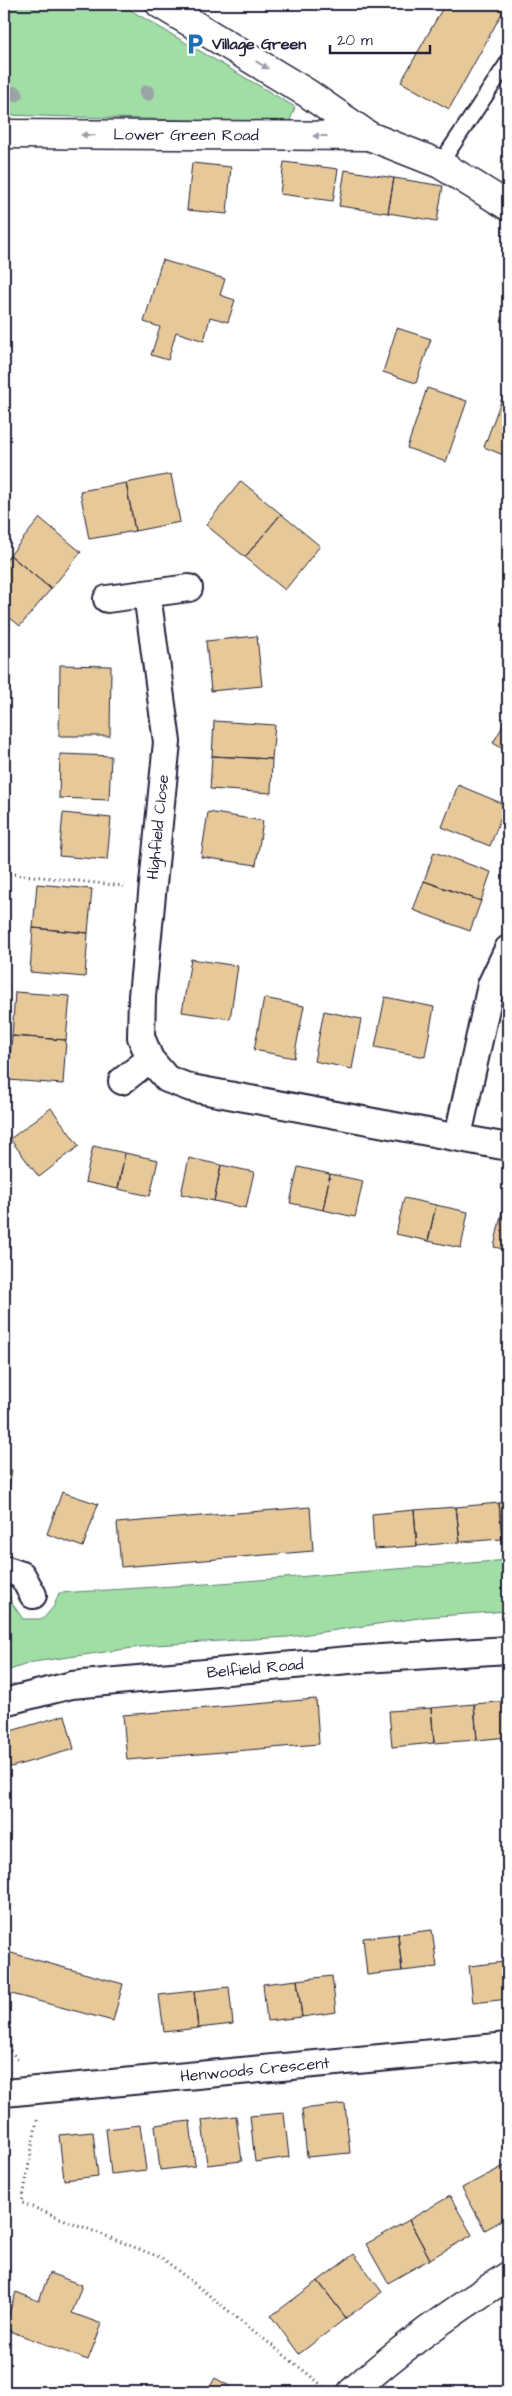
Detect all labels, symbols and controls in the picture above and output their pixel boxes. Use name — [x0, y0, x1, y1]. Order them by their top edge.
scale bar — [330, 22, 430, 54]
text: 20 m — [337, 30, 373, 51]
parking icon: Village Green — [182, 31, 208, 57]
place label: Village Green — [211, 33, 306, 57]
one-way arrow — [255, 61, 268, 70]
street label: Lower Green Road — [113, 124, 259, 146]
one-way arrow — [80, 131, 96, 139]
one-way arrow — [312, 132, 328, 140]
street label: Highfield Close — [142, 773, 175, 881]
street label: Belfield Road — [206, 1653, 304, 1684]
street label: Henwoods Crescent — [179, 2052, 331, 2088]

